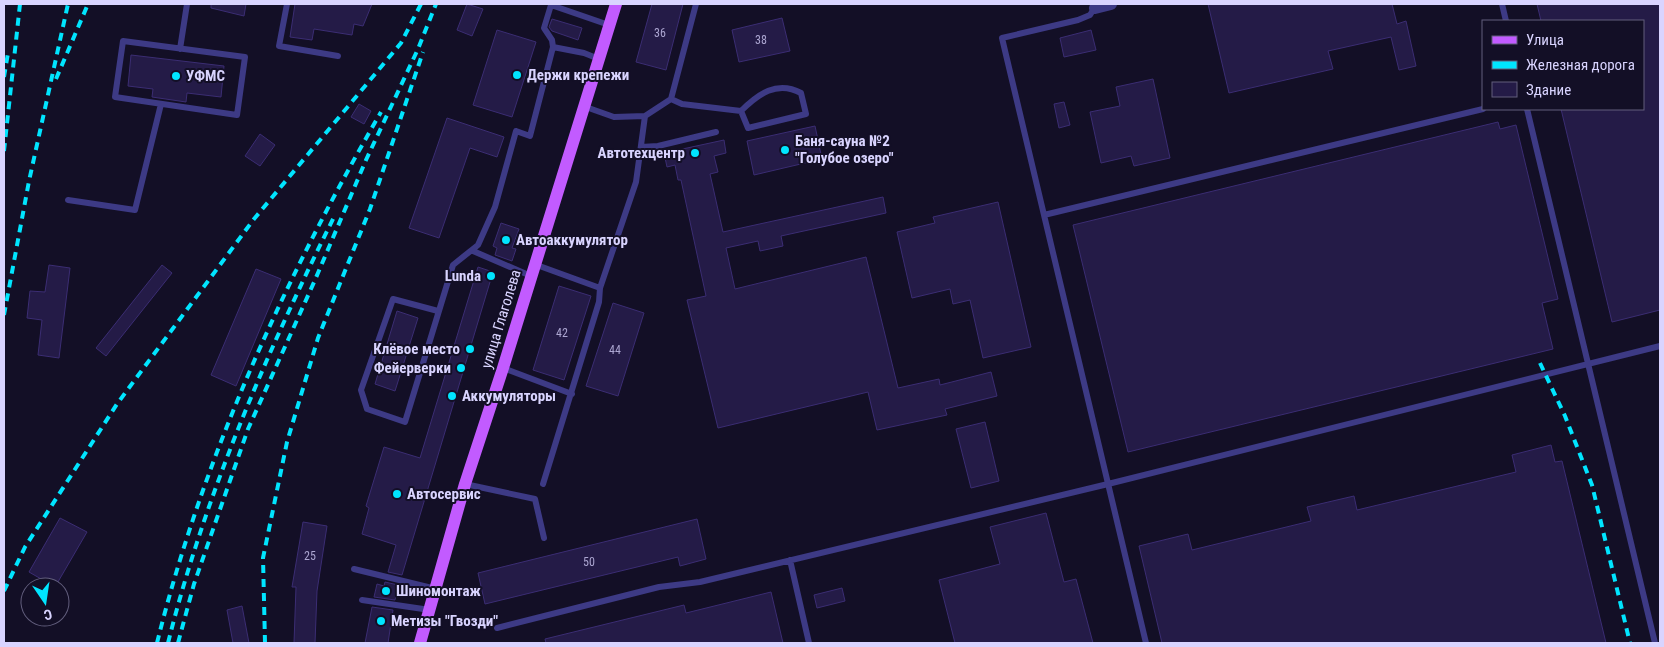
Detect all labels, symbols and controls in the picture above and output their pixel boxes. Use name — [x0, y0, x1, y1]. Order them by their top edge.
legend — [1482, 20, 1644, 110]
house number: 36 — [654, 26, 666, 40]
text: Улица — [1526, 31, 1564, 49]
house number: 38 — [755, 33, 767, 47]
text: Железная дорога — [1526, 56, 1635, 74]
place label: Держи крепежи — [527, 66, 629, 84]
place label: УФМС — [186, 67, 225, 85]
marker: Держи крепежи — [511, 69, 523, 81]
marker: УФМС — [170, 70, 182, 82]
text: Здание — [1526, 81, 1571, 99]
place label: Баня-сауна №2 "Голубое озеро" — [795, 132, 894, 167]
place label: Автотехцентр — [598, 144, 685, 162]
marker: Баня-сауна №2 "Голубое озеро" — [779, 144, 791, 156]
marker: Автотехцентр — [689, 147, 701, 159]
place label: Автоаккумулятор — [516, 231, 628, 249]
marker: Автоаккумулятор — [500, 234, 512, 246]
place label: Lunda — [445, 267, 481, 285]
street label: улица Глаголева — [477, 267, 525, 371]
marker: Lunda — [485, 270, 497, 282]
house number: 42 — [556, 326, 568, 340]
place label: Клёвое место — [373, 340, 460, 358]
marker: Клёвое место — [464, 343, 476, 355]
house number: 44 — [609, 343, 621, 357]
place label: Фейерверки — [374, 359, 451, 377]
marker: Фейерверки — [455, 362, 467, 374]
place label: Аккумуляторы — [462, 387, 556, 405]
marker: Аккумуляторы — [446, 390, 458, 402]
place label: Автосервис — [407, 485, 481, 503]
marker: Автосервис — [391, 488, 403, 500]
house number: 25 — [304, 549, 316, 563]
house number: 50 — [583, 555, 595, 569]
north arrow — [20, 577, 70, 627]
place label: Шиномонтаж — [396, 582, 481, 600]
marker: Шиномонтаж — [380, 585, 392, 597]
text: С — [42, 606, 54, 623]
place label: Метизы "Гвозди" — [391, 612, 498, 630]
marker: Метизы "Гвозди" — [375, 615, 387, 627]

